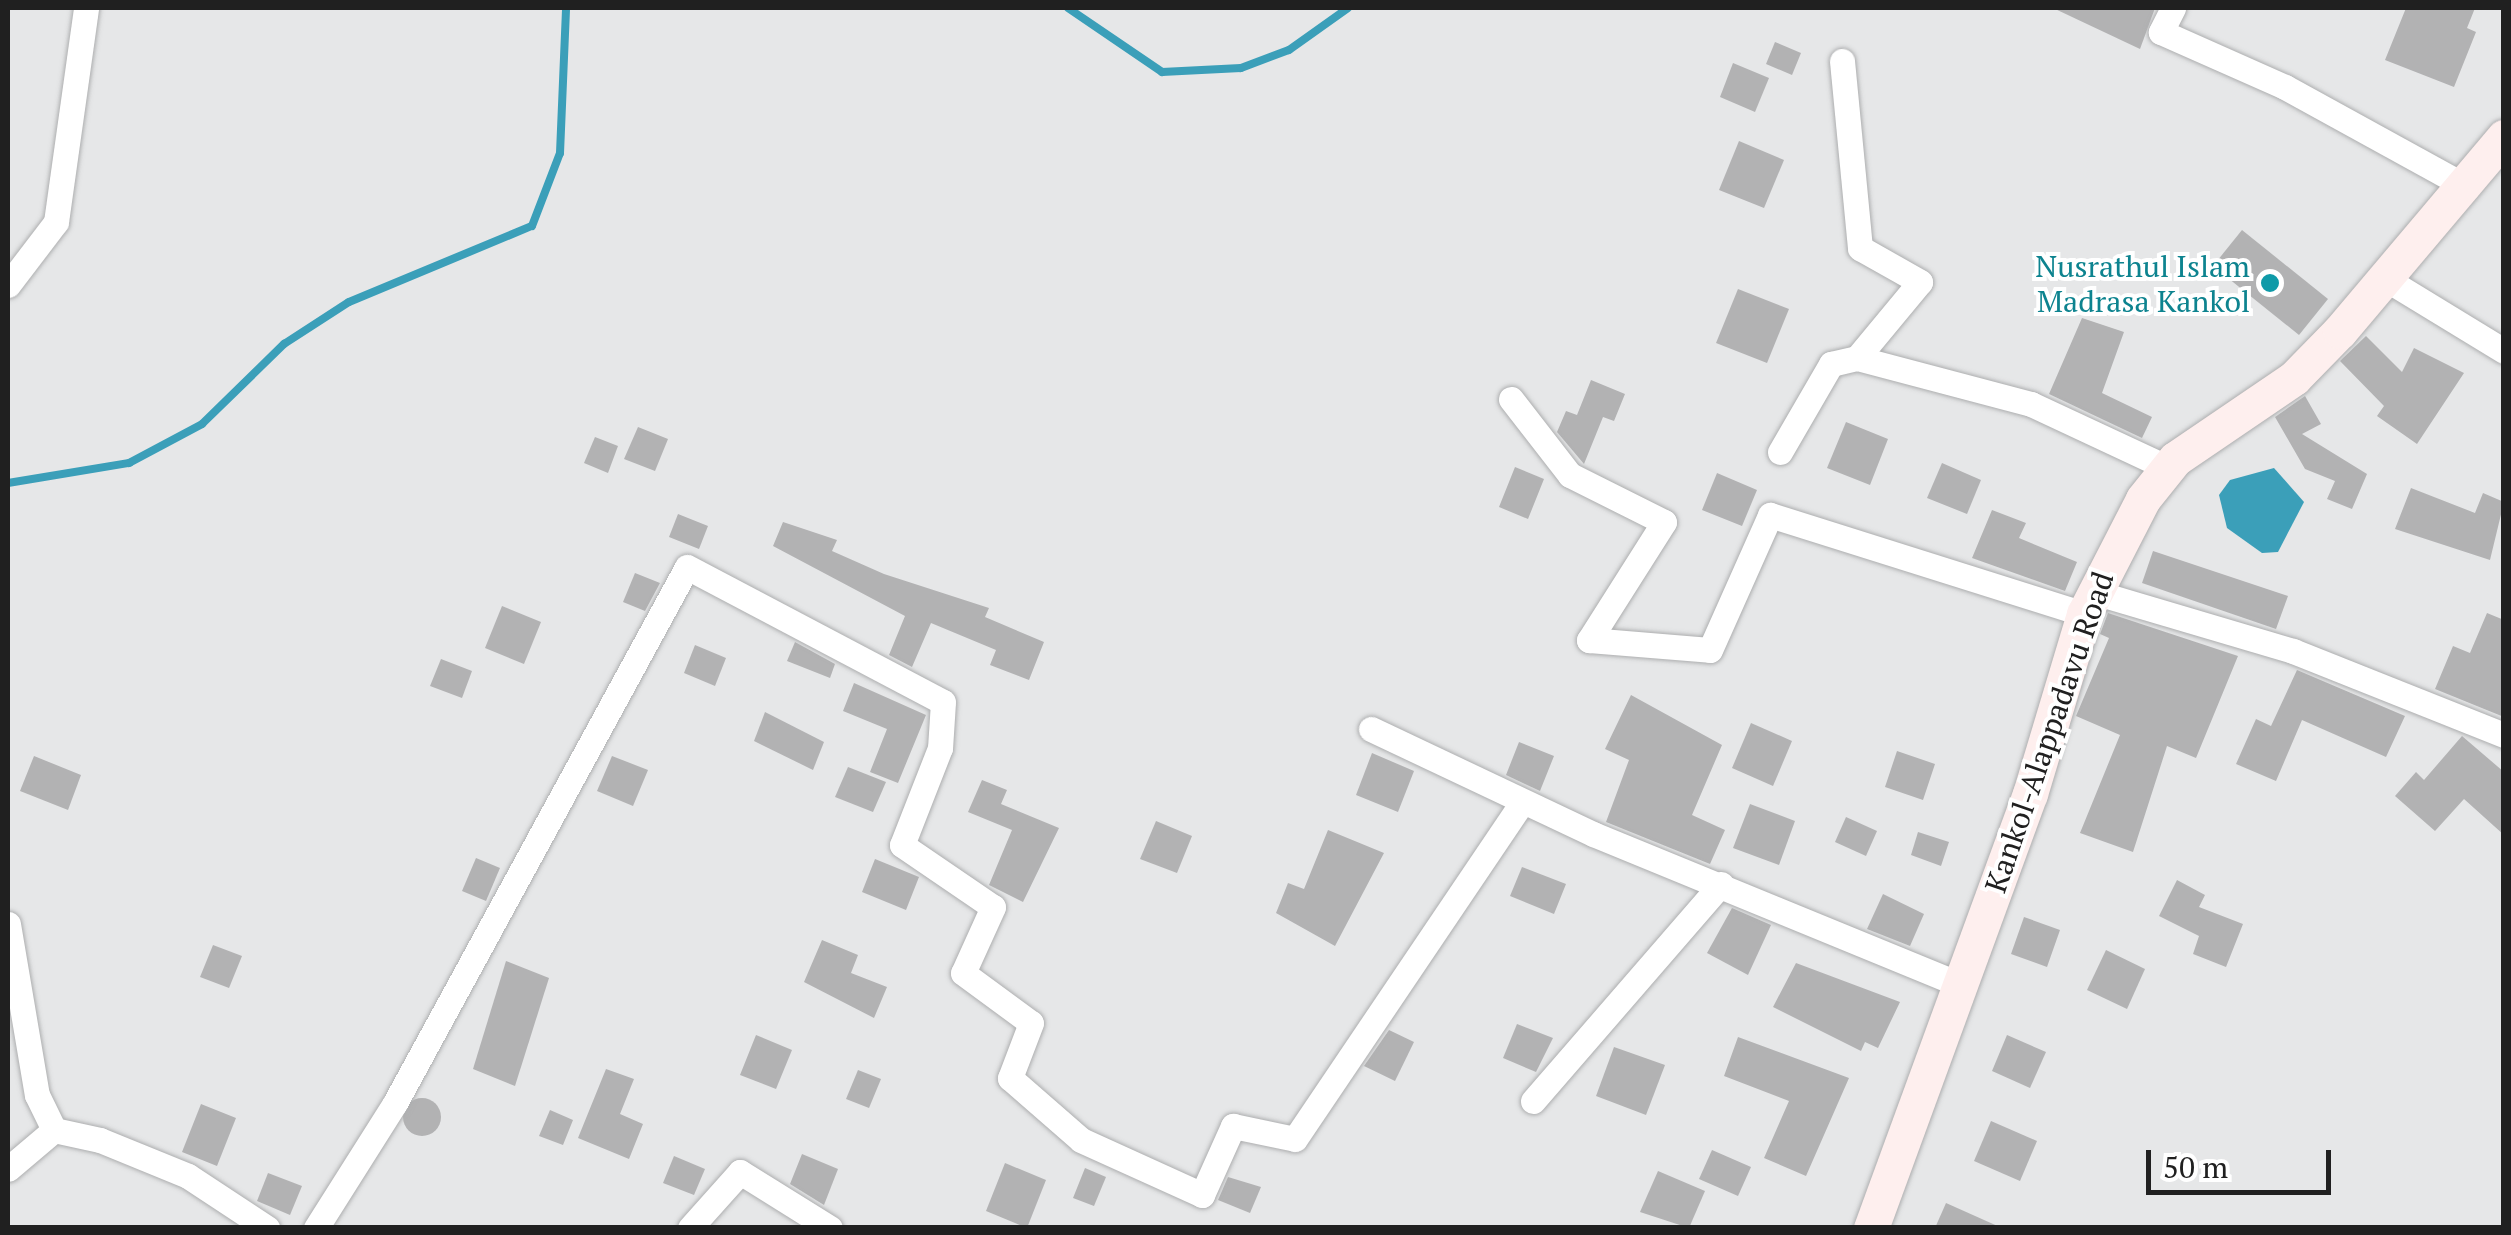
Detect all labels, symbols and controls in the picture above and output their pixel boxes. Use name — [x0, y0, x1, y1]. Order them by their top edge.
place label: Nusrathul Islam Madrasa Kankol — [2035, 248, 2250, 318]
marker: Nusrathul Islam Madrasa Kankol — [2259, 272, 2281, 294]
street label: Kankol-Alappadavu Road — [1977, 567, 2121, 897]
scale bar — [2151, 1130, 2336, 1192]
text: 50 m — [2163, 1147, 2228, 1187]

